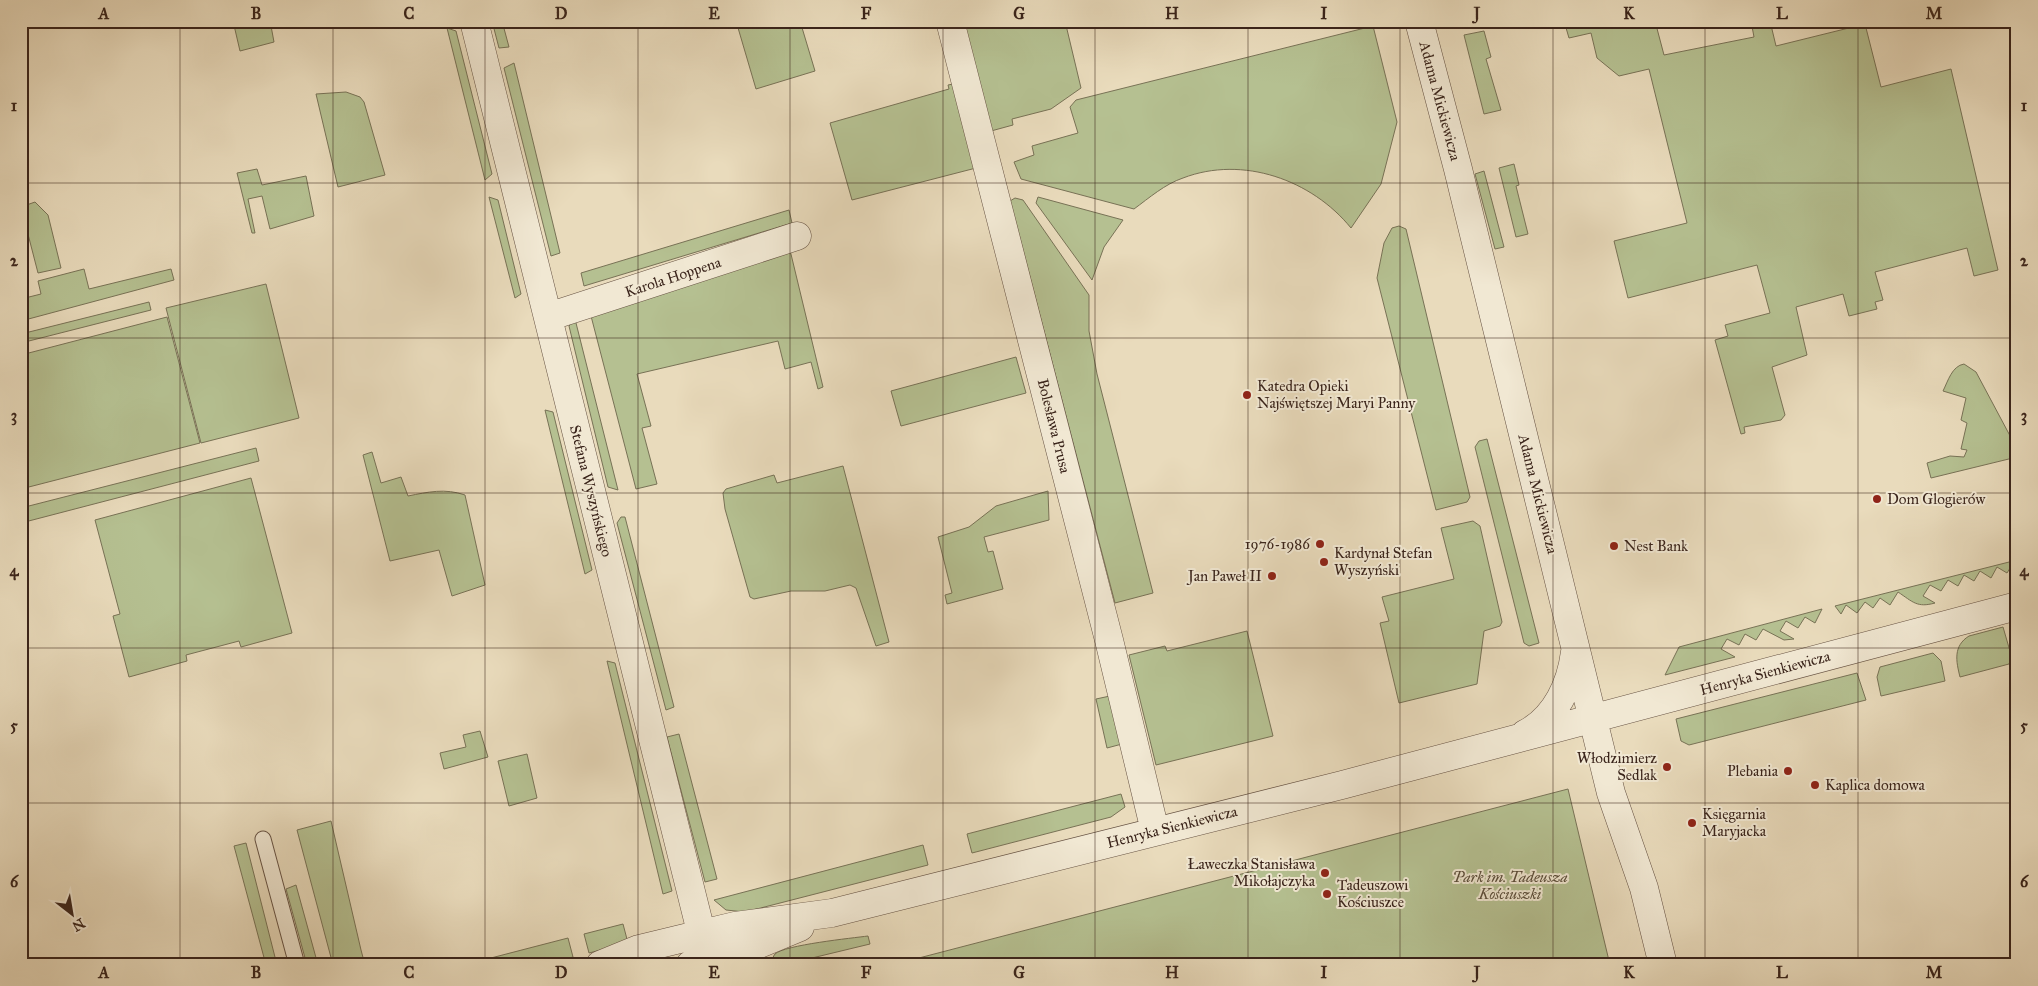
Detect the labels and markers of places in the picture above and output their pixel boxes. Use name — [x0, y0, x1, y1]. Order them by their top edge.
place label: Katedra Opieki Najświętszej Maryi Panny — [1257, 377, 1416, 412]
marker: Katedra Opieki Najświętszej Maryi Panny — [1241, 389, 1253, 401]
place label: Dom Glogierów — [1887, 490, 1985, 508]
marker: Dom Glogierów — [1871, 493, 1883, 505]
place label: 1976-1986 — [1245, 535, 1311, 553]
place label: Nest Bank — [1624, 537, 1688, 555]
marker: 1976-1986 — [1314, 538, 1326, 550]
marker: Nest Bank — [1608, 540, 1620, 552]
place label: Kardynał Stefan Wyszyński — [1334, 544, 1432, 579]
marker: Kardynał Stefan Wyszyński — [1318, 556, 1330, 568]
place label: Jan Paweł II — [1186, 567, 1262, 586]
marker: Jan Paweł II — [1266, 570, 1278, 582]
place label: Włodzimierz Sedlak — [1577, 749, 1657, 784]
marker: Włodzimierz Sedlak — [1661, 761, 1673, 773]
place label: Plebania — [1727, 762, 1779, 780]
marker: Plebania — [1782, 765, 1794, 777]
place label: Kaplica domowa — [1825, 776, 1926, 794]
marker: Kaplica domowa — [1809, 779, 1821, 791]
place label: Księgarnia Maryjacka — [1702, 805, 1767, 840]
marker: Księgarnia Maryjacka — [1686, 817, 1698, 829]
place label: Ławeczka Stanisława Mikołajczyka — [1188, 855, 1316, 890]
marker: Ławeczka Stanisława Mikołajczyka — [1319, 867, 1331, 879]
place label: Tadeuszowi Kościuszce — [1337, 876, 1408, 911]
marker: Tadeuszowi Kościuszce — [1321, 888, 1333, 900]

